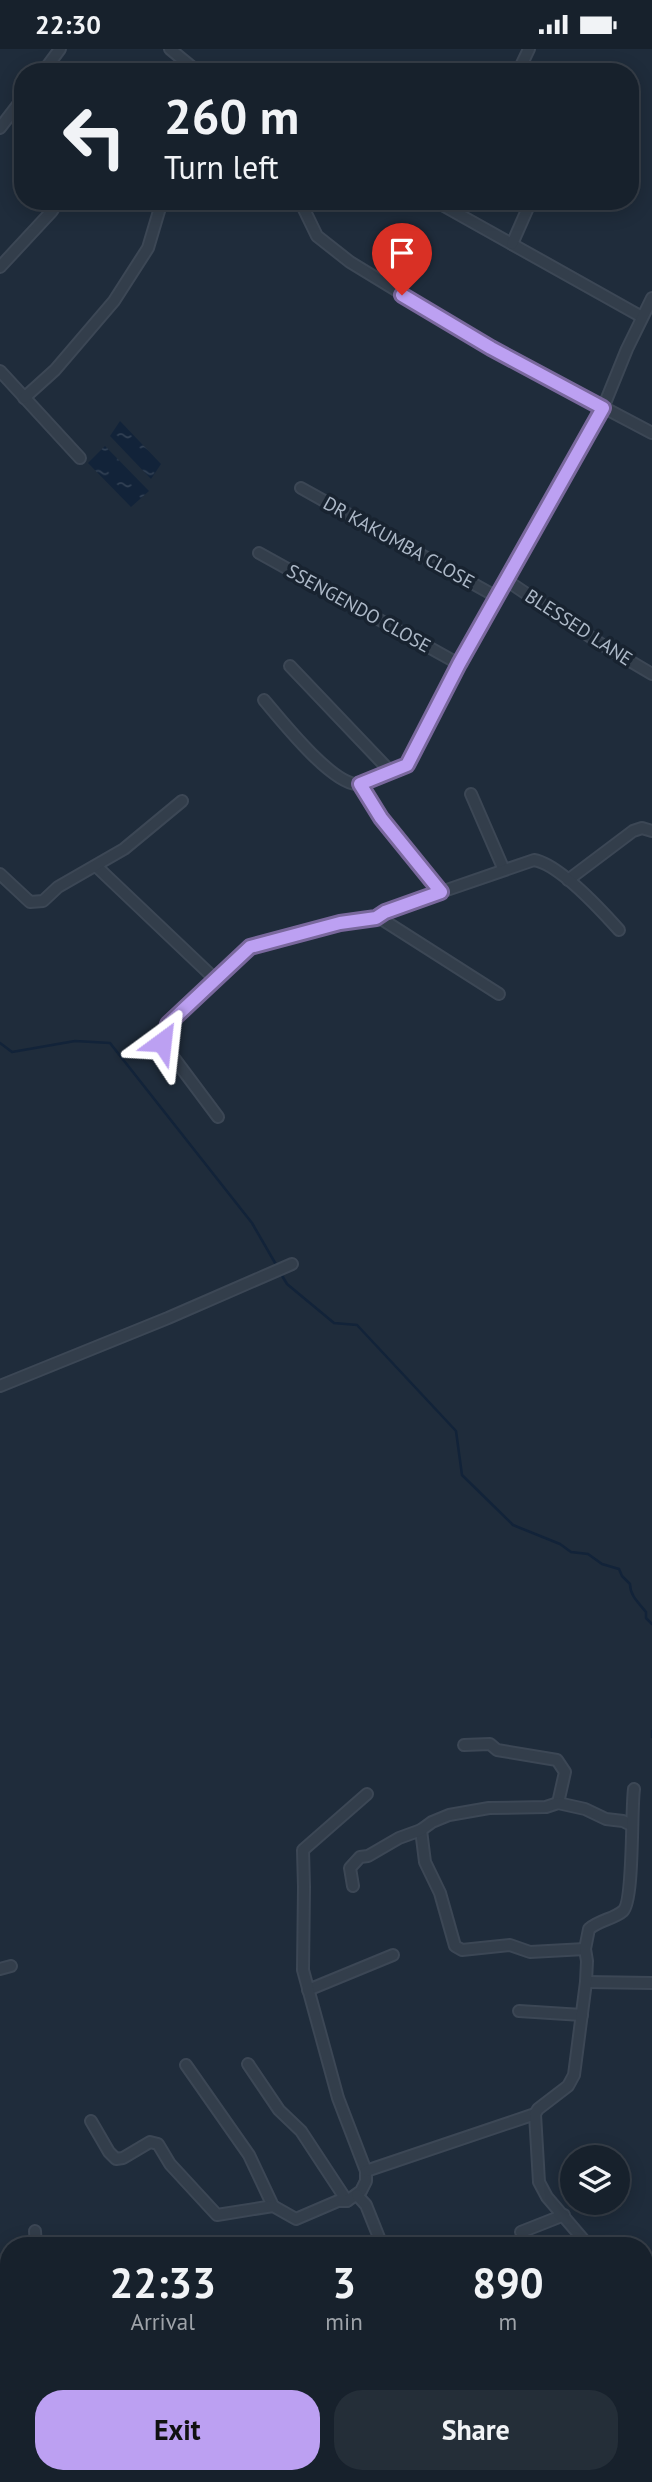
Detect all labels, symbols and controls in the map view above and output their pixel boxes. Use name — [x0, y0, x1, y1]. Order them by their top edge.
text: 22:30 — [35, 8, 101, 41]
text: 260 m — [164, 84, 299, 148]
icon: left — [49, 91, 140, 182]
text: Turn left — [164, 146, 279, 188]
pin — [372, 223, 432, 295]
icon: arrive — [383, 234, 421, 272]
street label: DR KAKUMBA CLOSE — [319, 491, 479, 593]
street label: SSENGENDO CLOSE — [283, 558, 435, 658]
street label: BLESSED LANE — [521, 583, 637, 671]
position arrow — [125, 1005, 199, 1079]
map controls — [560, 2145, 630, 2215]
button: layers — [560, 2145, 630, 2215]
text: 22:33 — [109, 2255, 216, 2310]
text: 3 — [332, 2255, 356, 2310]
text: 890 — [472, 2255, 544, 2310]
text: Arrival — [130, 2307, 195, 2336]
text: min — [325, 2307, 363, 2336]
text: m — [499, 2307, 517, 2336]
button: Exit — [35, 2390, 320, 2470]
button: Share — [334, 2390, 618, 2470]

